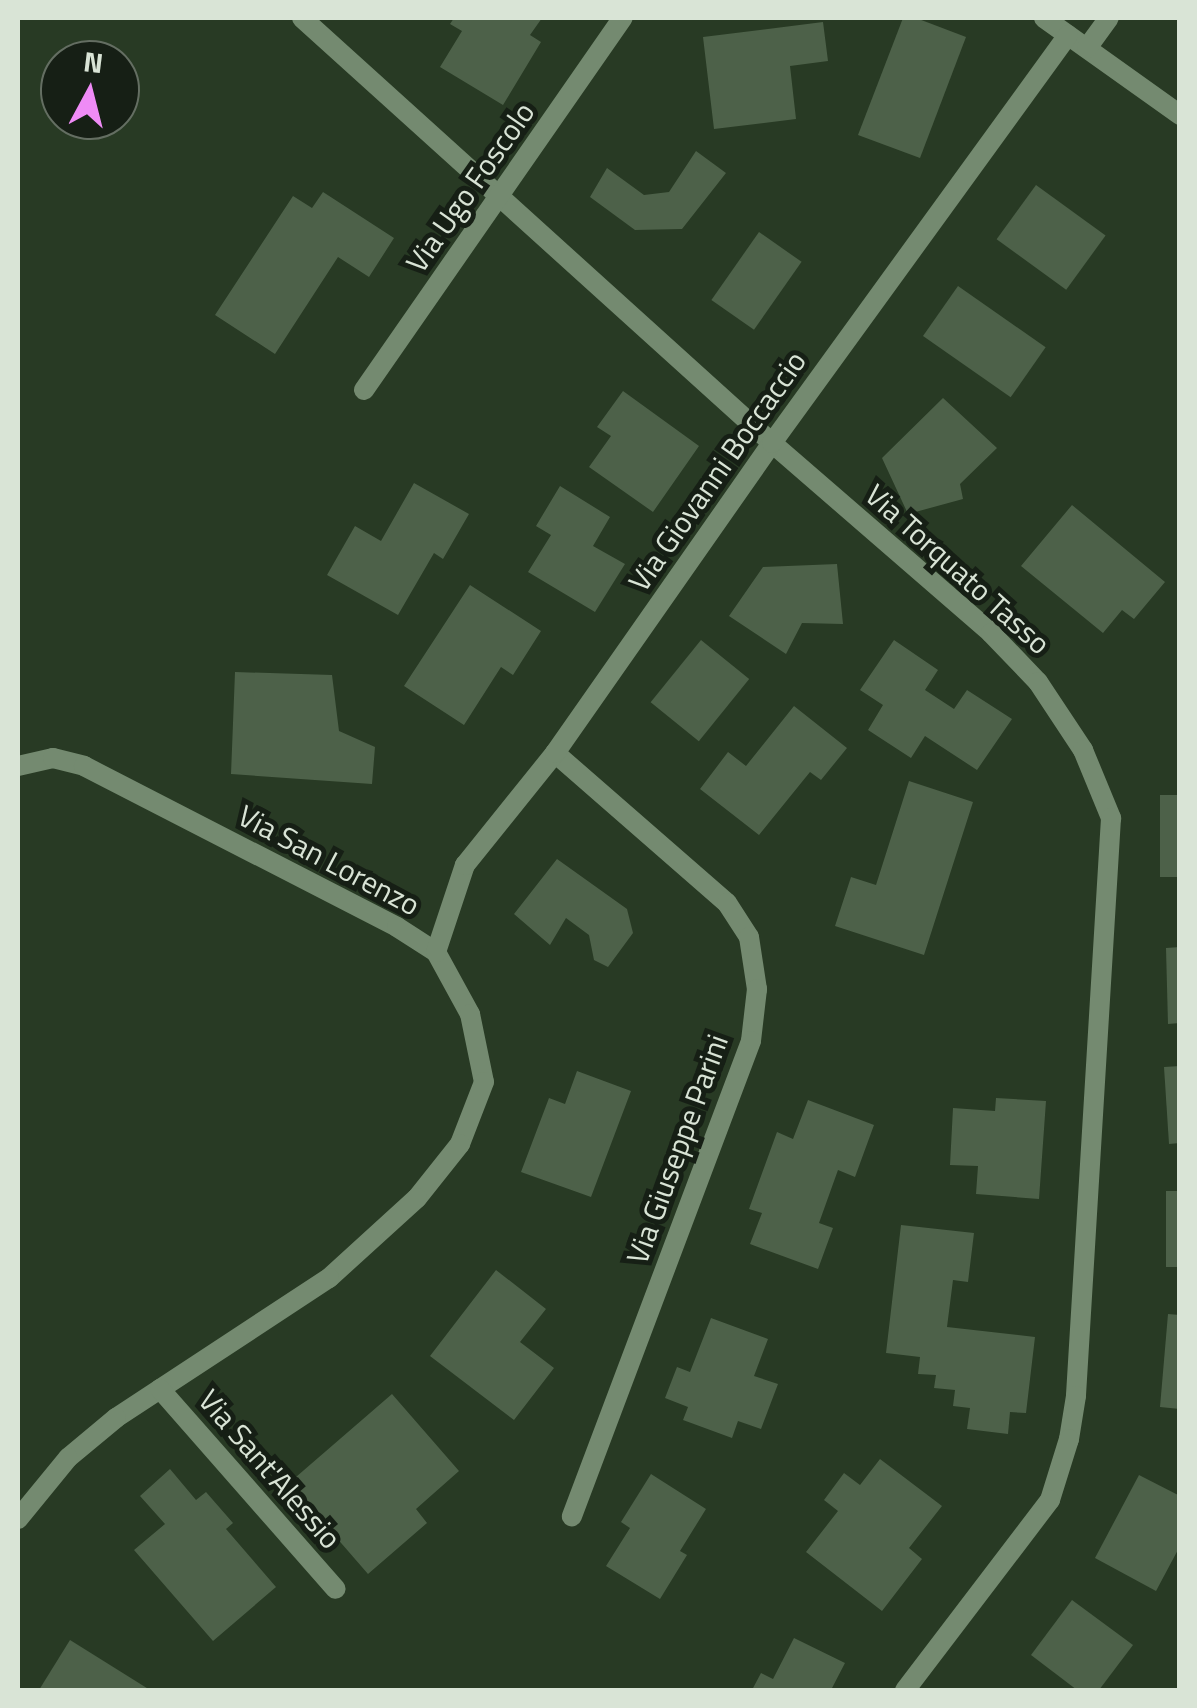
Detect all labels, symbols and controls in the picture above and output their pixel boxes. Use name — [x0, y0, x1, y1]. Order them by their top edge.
text: N — [81, 39, 106, 84]
north arrow — [40, 40, 140, 140]
street label: Via Ugo Foscolo — [398, 95, 542, 279]
street label: Via Giovanni Boccaccio — [621, 344, 813, 598]
street label: Via Torquato Tasso — [858, 477, 1058, 661]
street label: Via San Lorenzo — [232, 797, 426, 923]
street label: Via Giuseppe Parini — [619, 1029, 735, 1269]
street label: Via Sant'Alessio — [191, 1382, 349, 1556]

